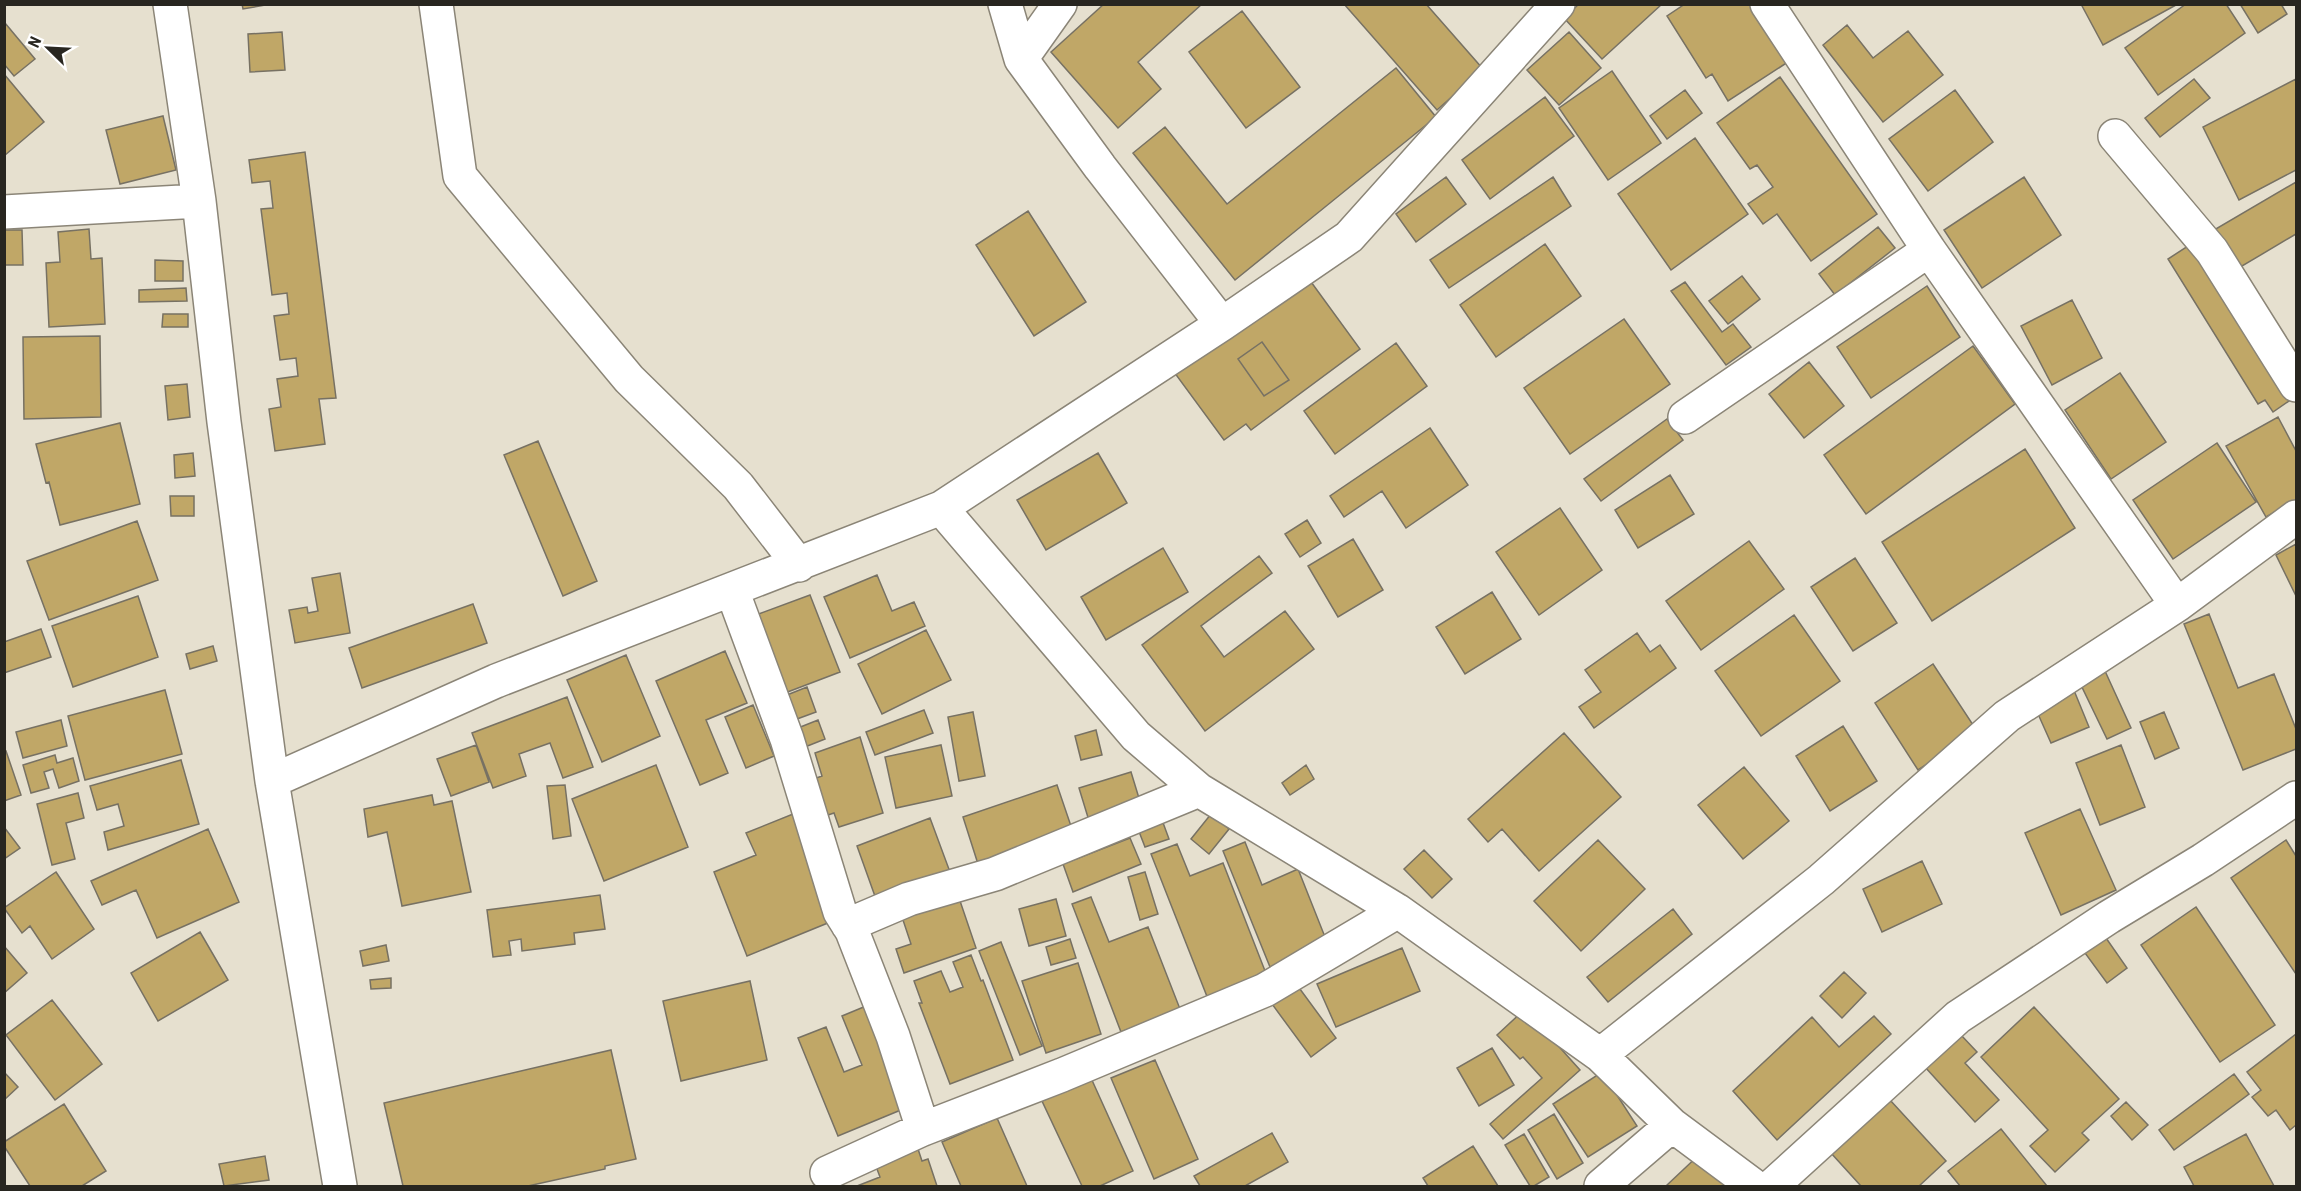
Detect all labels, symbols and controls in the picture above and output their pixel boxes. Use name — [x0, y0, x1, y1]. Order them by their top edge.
north arrow — [18, 18, 78, 78]
text: N — [24, 34, 45, 50]

